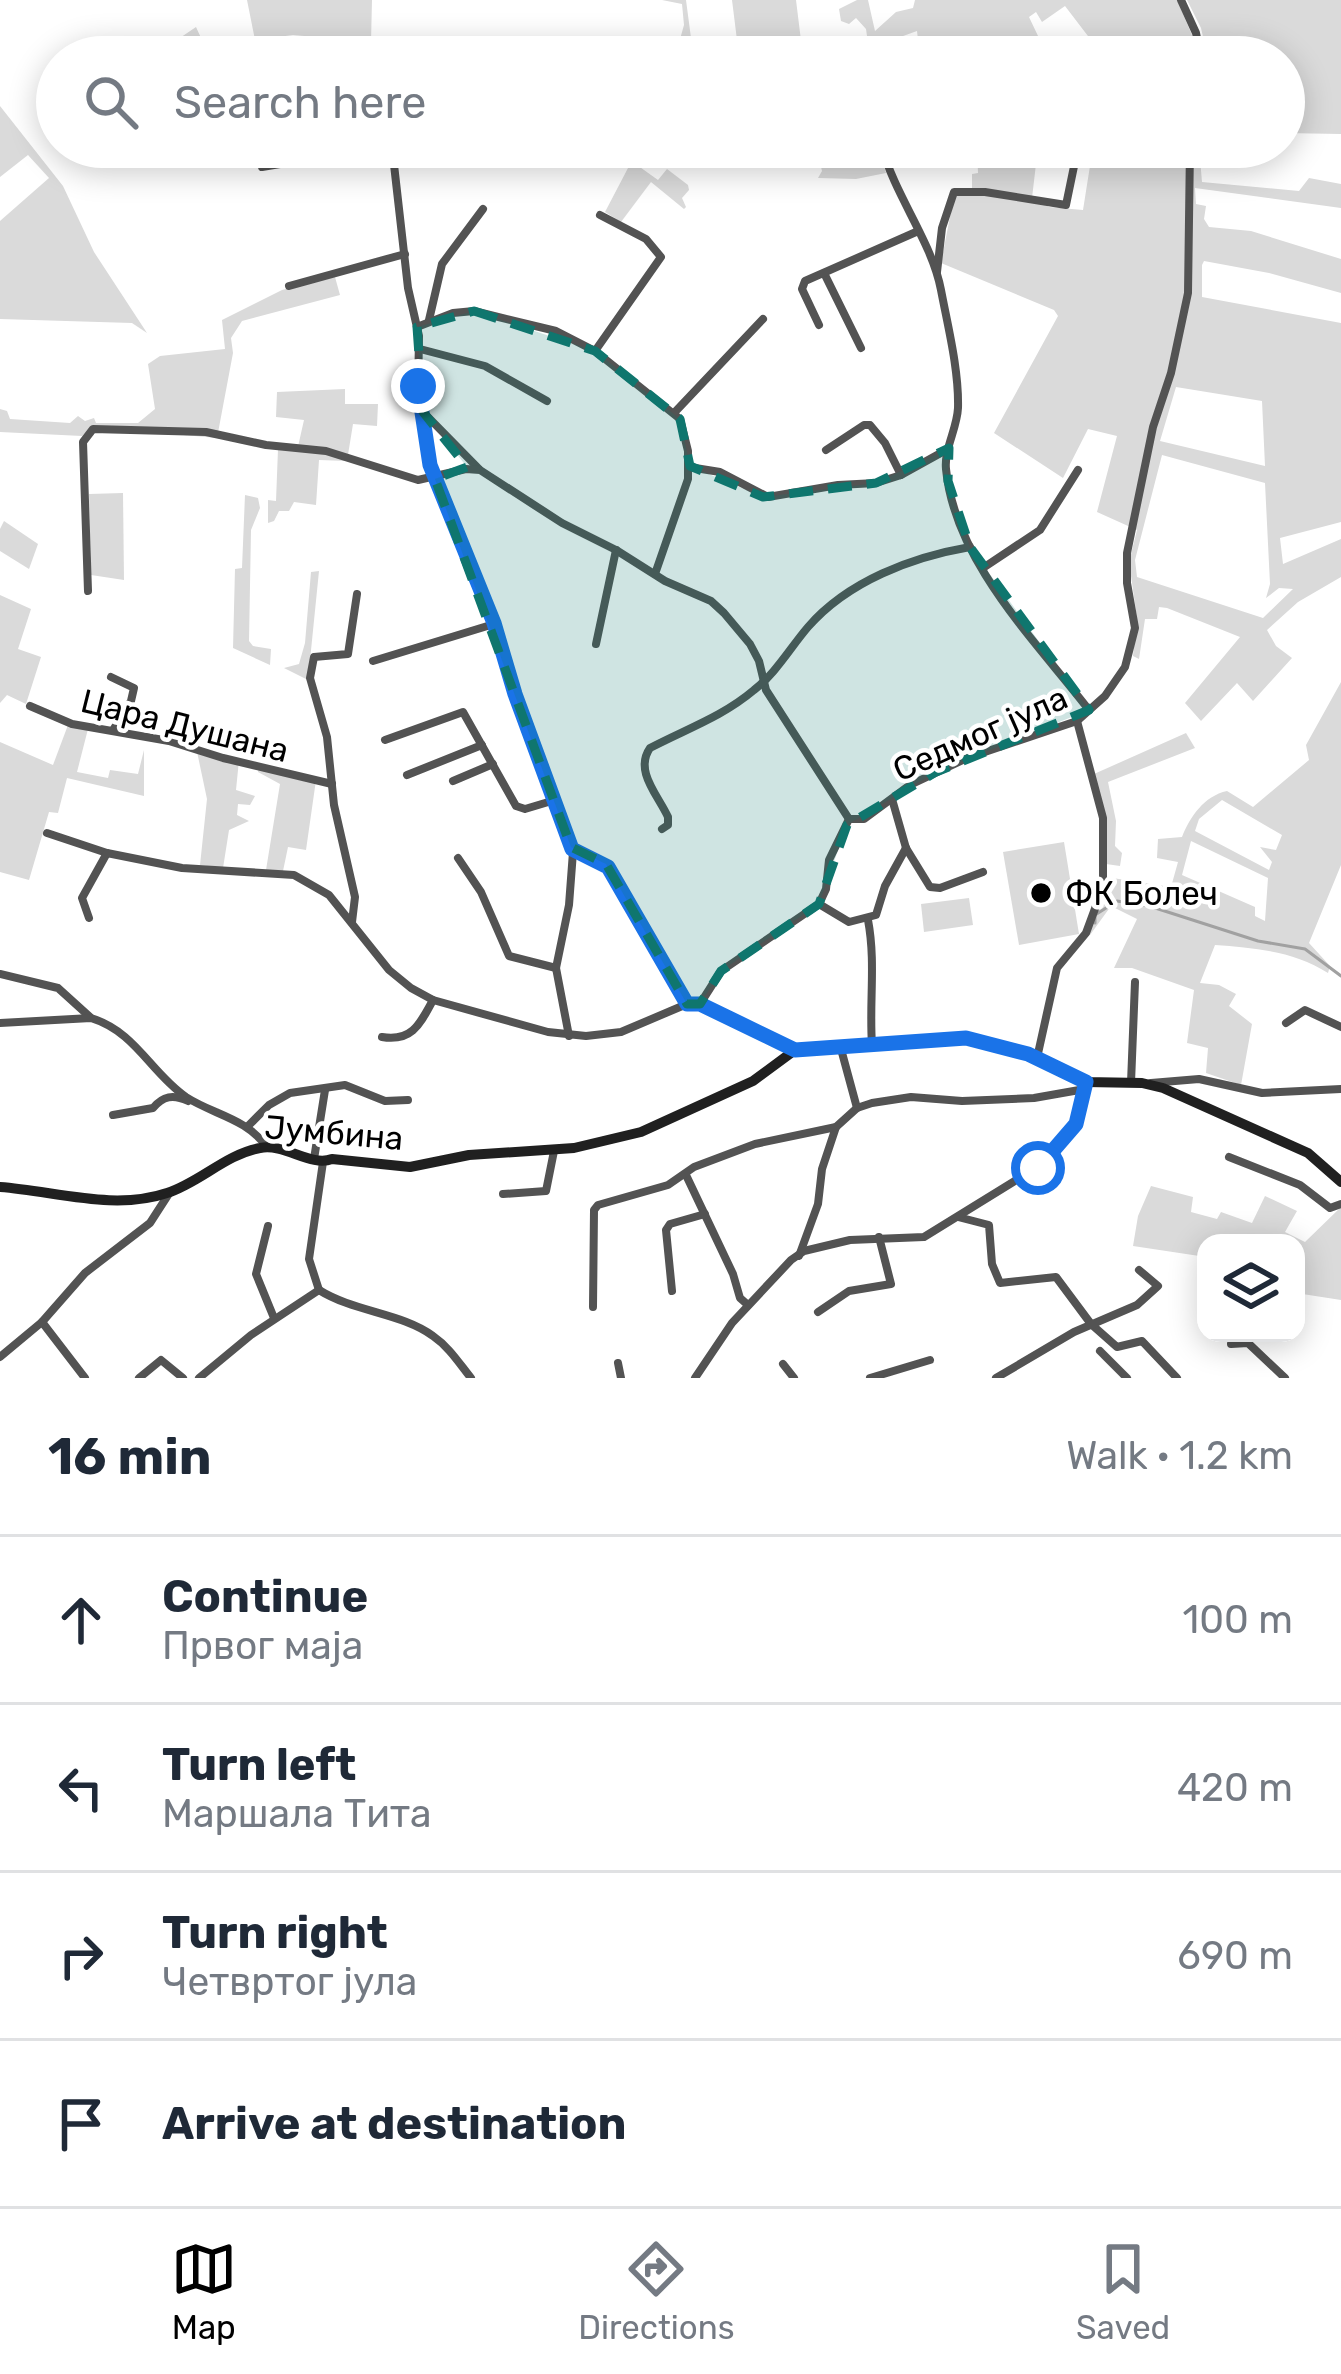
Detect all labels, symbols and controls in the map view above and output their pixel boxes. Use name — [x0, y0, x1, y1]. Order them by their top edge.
search box — [36, 36, 1305, 168]
icon: search — [78, 69, 144, 135]
text: Search here — [174, 76, 426, 129]
route end — [391, 359, 445, 413]
street label: Седмог јула — [887, 678, 1073, 789]
street label: Цара Душана — [77, 681, 293, 770]
place label: ФК Болеч — [1065, 874, 1218, 913]
marker: ФК Болеч — [1028, 880, 1054, 906]
street label: Јумбина — [263, 1107, 405, 1158]
route start — [1011, 1141, 1065, 1195]
map controls — [1197, 1234, 1305, 1342]
button: layers — [1197, 1234, 1305, 1342]
text: 16 min — [48, 1426, 212, 1487]
text: Walk · 1.2 km — [1066, 1433, 1293, 1479]
text: Continue — [162, 1570, 368, 1623]
icon: ahead — [48, 1587, 114, 1653]
text: 100 m — [1183, 1597, 1293, 1643]
text: Првог маја — [162, 1623, 363, 1669]
text: Turn left — [162, 1738, 356, 1791]
icon: left — [48, 1755, 114, 1821]
text: 420 m — [1177, 1765, 1293, 1811]
text: Маршала Тита — [162, 1791, 432, 1837]
text: Turn right — [162, 1906, 388, 1959]
icon: right — [48, 1923, 114, 1989]
text: 690 m — [1177, 1933, 1293, 1979]
text: Четвртог јула — [162, 1959, 417, 2005]
icon: arrive — [48, 2091, 114, 2157]
text: Arrive at destination — [162, 2097, 627, 2150]
tab: Map — [171, 2236, 237, 2347]
tab: Directions — [578, 2236, 735, 2347]
tab: Saved — [1076, 2236, 1170, 2347]

